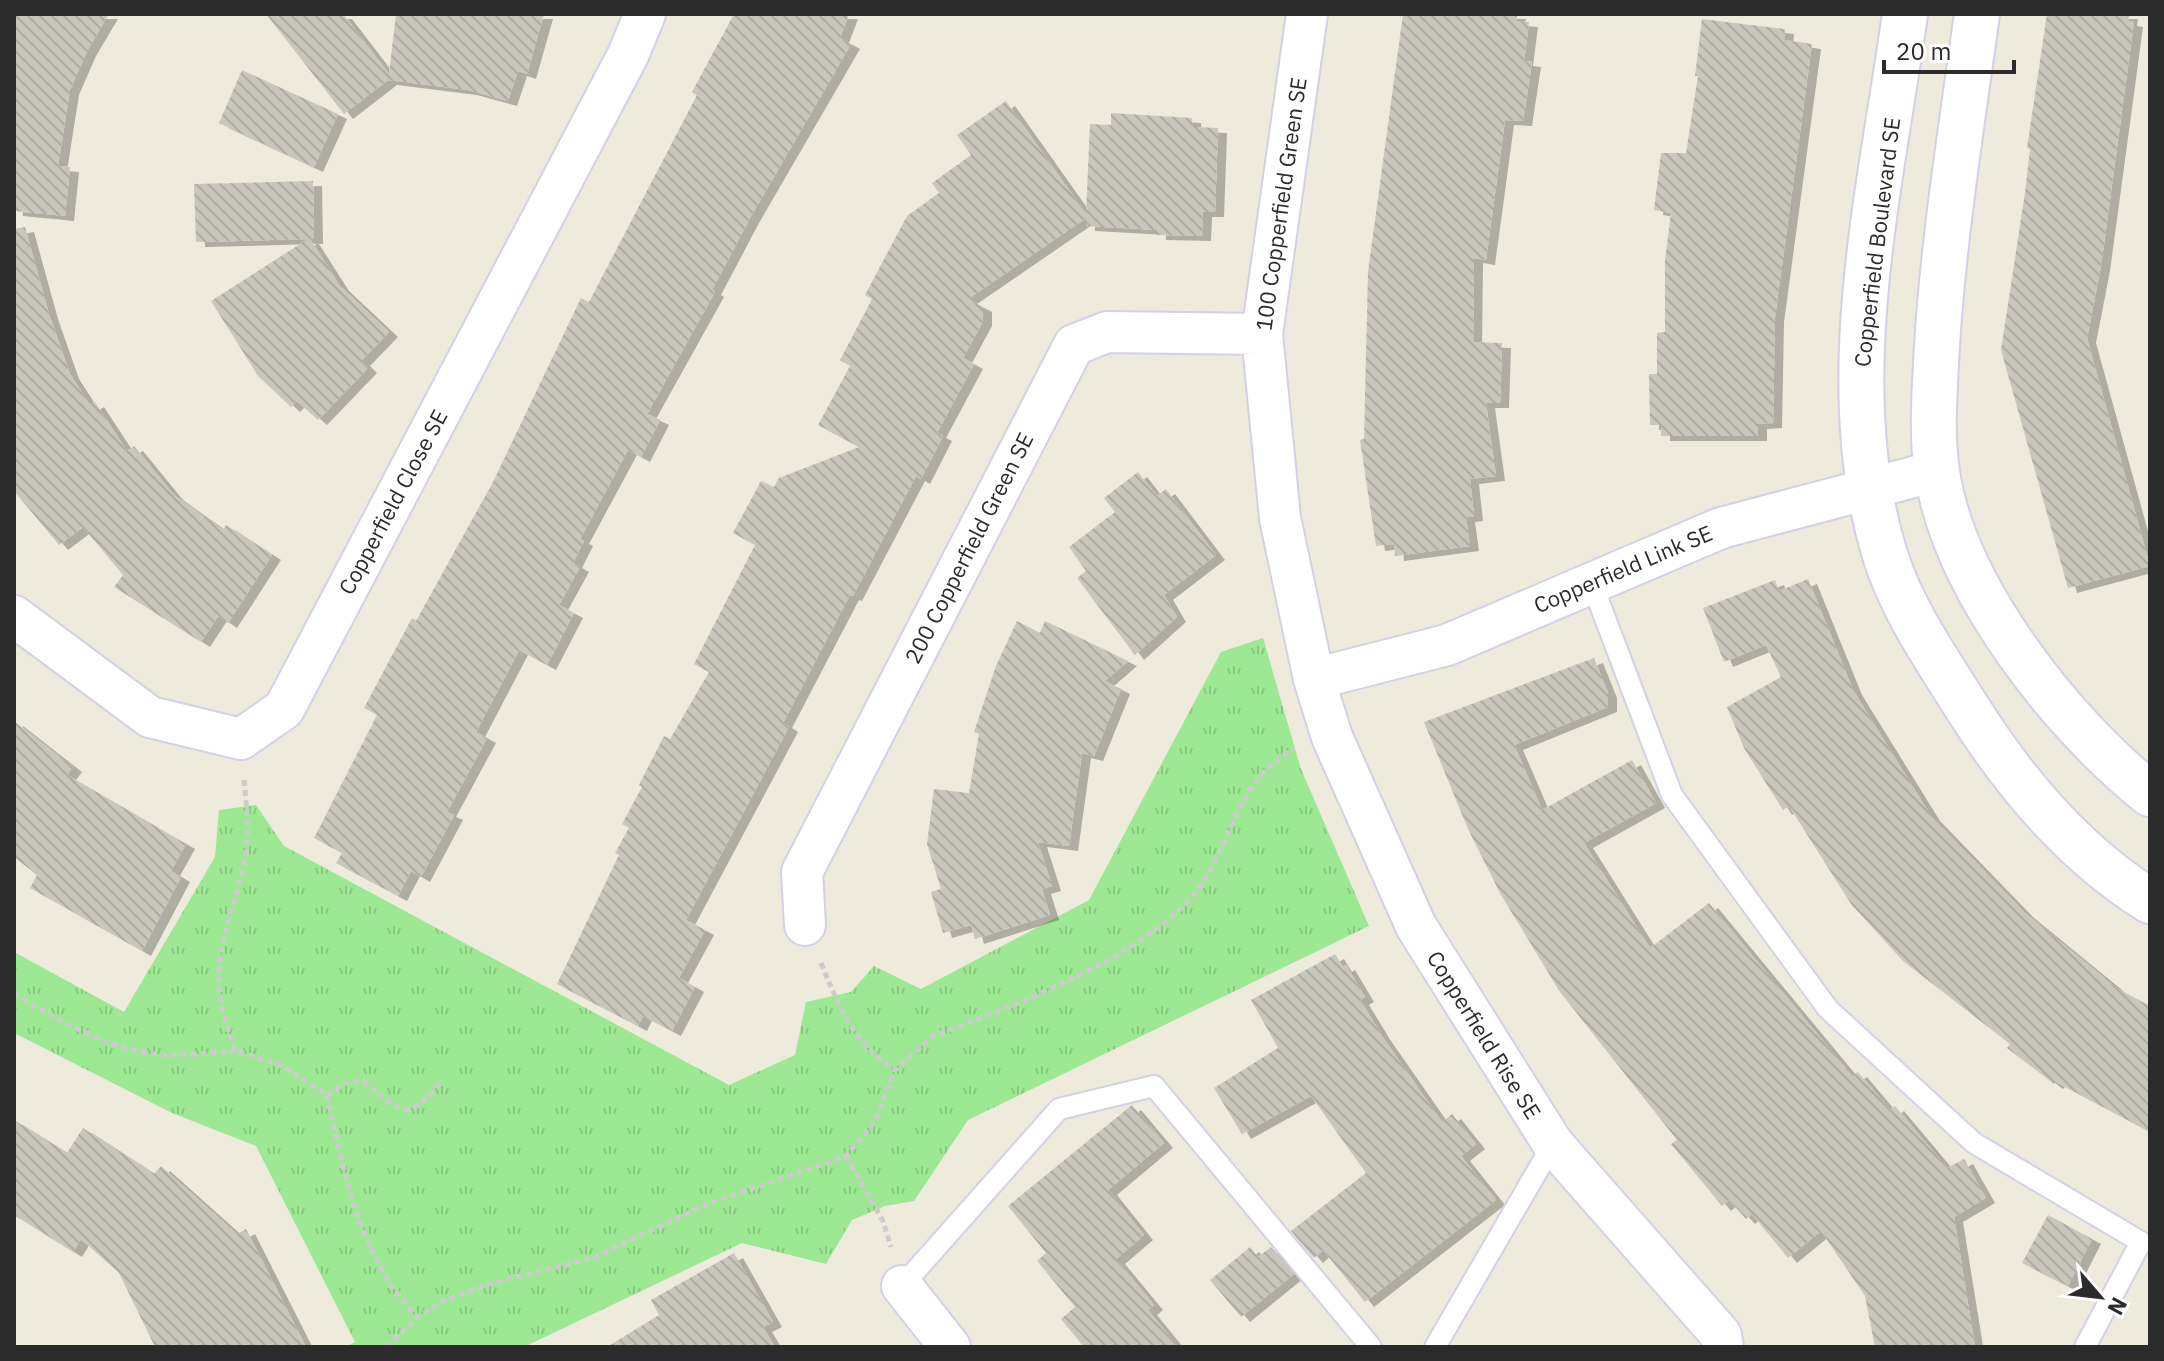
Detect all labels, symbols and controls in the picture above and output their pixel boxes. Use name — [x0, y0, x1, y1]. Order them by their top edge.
scale bar — [1884, 24, 2014, 74]
text: 20 m — [1896, 35, 1951, 67]
street label: 100 Copperfield Green SE — [1248, 75, 1313, 333]
street label: Copperfield Boulevard SE — [1847, 116, 1906, 368]
street label: Copperfield Close SE — [331, 404, 454, 599]
street label: 200 Copperfield Green SE — [898, 427, 1040, 668]
street label: Copperfield Link SE — [1529, 518, 1717, 619]
street label: Copperfield Rise SE — [1421, 945, 1548, 1124]
north arrow — [2060, 1257, 2140, 1337]
text: N — [2102, 1293, 2135, 1320]

